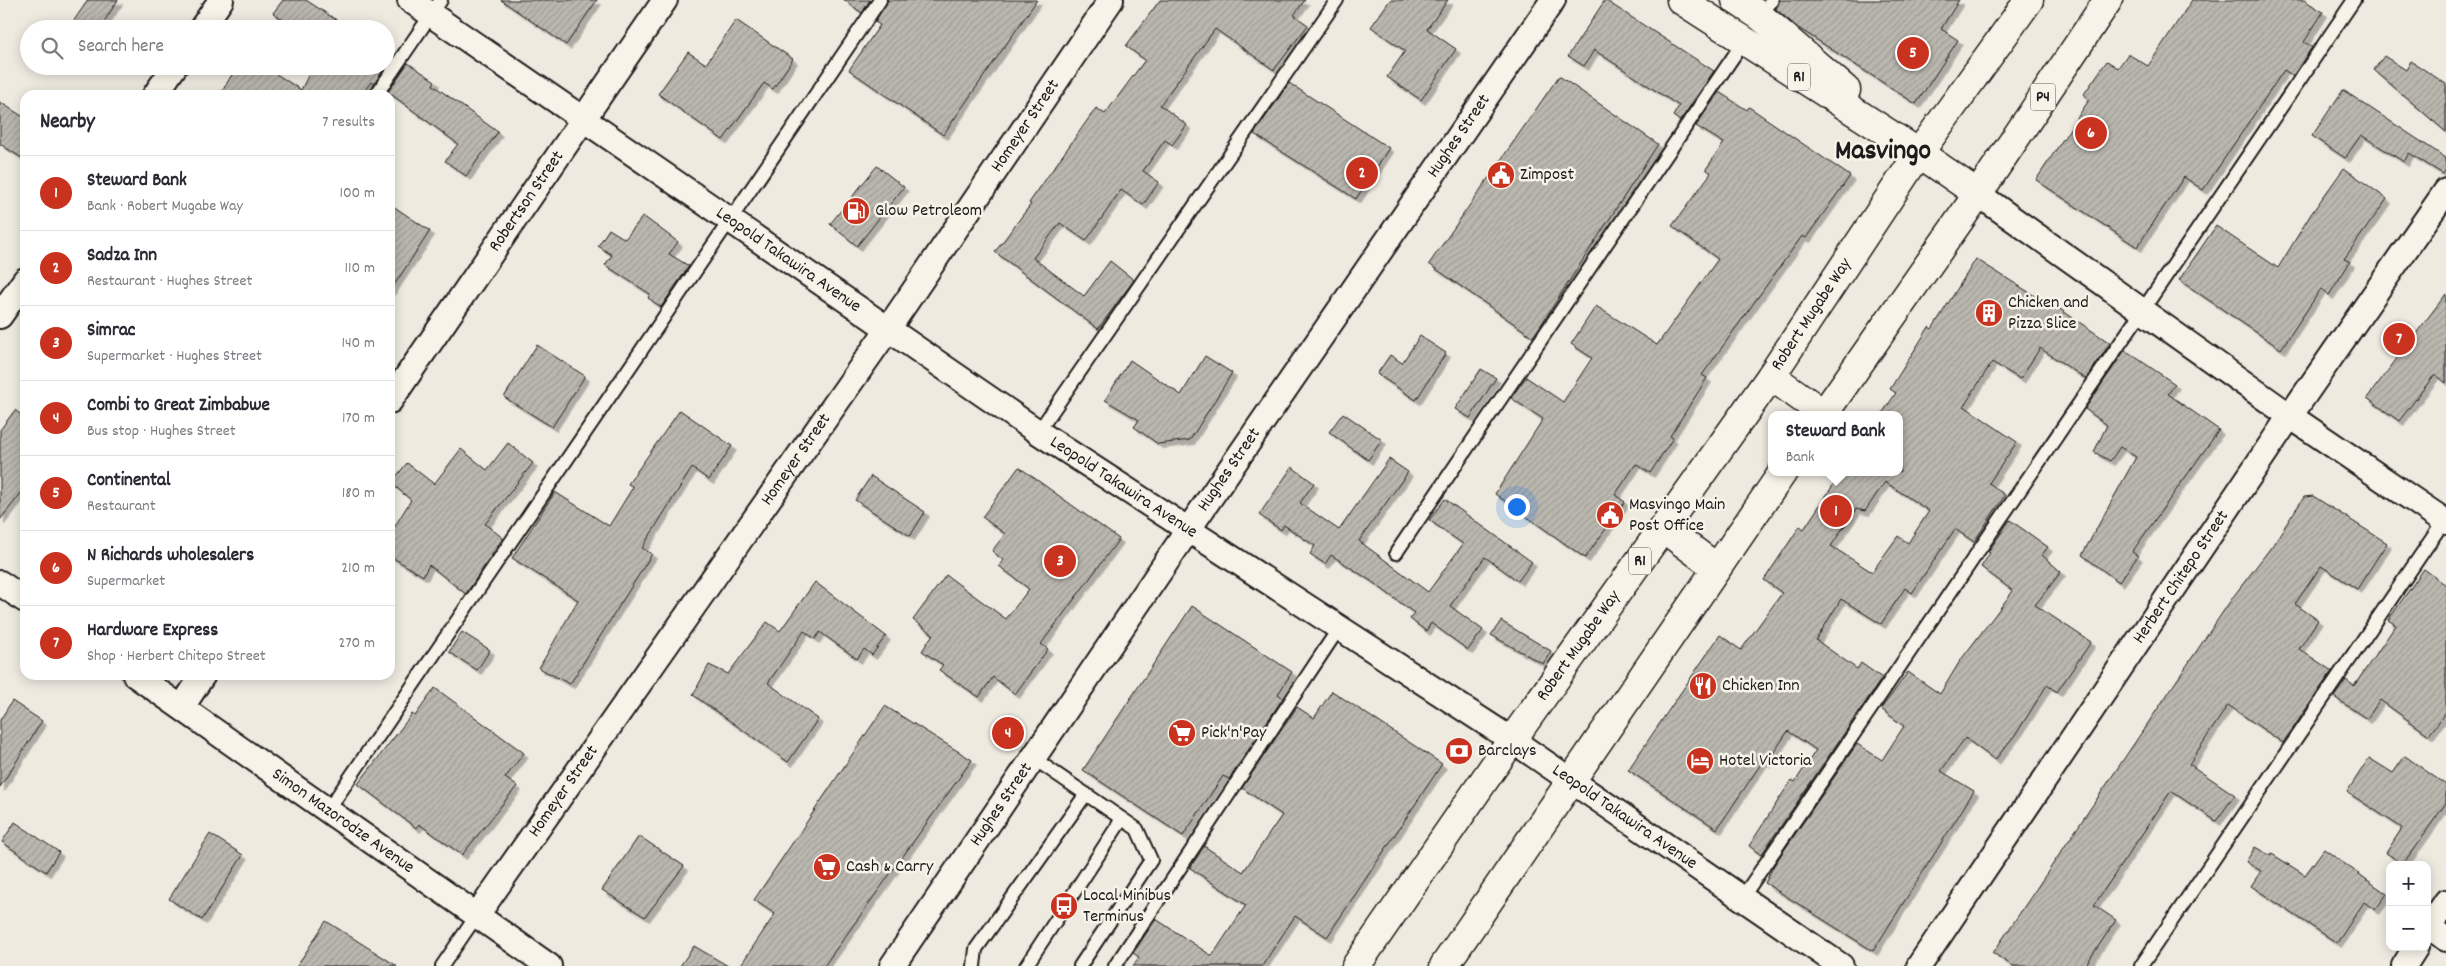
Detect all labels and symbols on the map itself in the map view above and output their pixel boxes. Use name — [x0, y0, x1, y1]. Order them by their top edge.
pin: 5 — [1897, 34, 1929, 72]
road number: R1 — [1788, 64, 1810, 90]
street label: Homeyer Street — [985, 74, 1066, 177]
road number: P4 — [2030, 84, 2056, 110]
street label: Hughes Street — [1421, 89, 1497, 183]
pin: 6 — [2075, 114, 2107, 152]
district label: Masvingo — [1835, 133, 1931, 173]
street label: Robertson Street — [483, 146, 571, 257]
pin: 2 — [1346, 154, 1378, 192]
public building icon: Zimpost — [1486, 160, 1516, 190]
place label: Zimpost — [1520, 163, 1574, 188]
fuel station icon: Glow Petroleom — [841, 196, 871, 226]
place label: Glow Petroleom — [875, 199, 982, 224]
street label: Leopold Takawira Avenue — [710, 201, 866, 319]
street label: Robert Mugabe Way — [1765, 253, 1859, 376]
place label: Chicken and Pizza Slice — [2008, 291, 2089, 337]
building icon: Chicken and Pizza Slice — [1974, 298, 2004, 328]
pin: 7 — [2383, 320, 2415, 358]
street label: Homeyer Street — [755, 408, 838, 511]
street label: Hughes Street — [1192, 423, 1267, 517]
street label: Leopold Takawira Avenue — [1045, 430, 1202, 545]
pin: 1 — [1820, 492, 1852, 530]
place label: Masvingo Main Post Office — [1629, 493, 1725, 539]
your location — [1504, 494, 1530, 520]
public building icon: Masvingo Main Post Office — [1595, 500, 1625, 530]
street label: Herbert Chitepo Street — [2127, 505, 2236, 649]
pin: 3 — [1044, 542, 1076, 580]
road number: R1 — [1629, 548, 1651, 574]
street label: Robert Mugabe Way — [1531, 585, 1627, 706]
restaurant icon: Chicken Inn — [1688, 671, 1718, 701]
place label: Chicken Inn — [1722, 674, 1800, 699]
pin: 4 — [992, 714, 1024, 752]
supermarket icon: Pick'n'Pay — [1167, 718, 1197, 748]
place label: Pick'n'Pay — [1201, 721, 1267, 746]
bank icon: Barclays — [1444, 736, 1474, 766]
place label: Barclays — [1478, 739, 1536, 764]
street label: Homeyer Street — [523, 740, 605, 843]
hotel icon: Hotel Victoria — [1685, 746, 1715, 776]
place label: Hotel Victoria — [1719, 749, 1812, 774]
street label: Hughes Street — [964, 757, 1039, 852]
street label: Leopold Takawira Avenue — [1547, 758, 1702, 876]
street label: Simon Mazorodze Avenue — [266, 762, 419, 880]
supermarket icon: Cash & Carry — [812, 852, 842, 882]
place label: Cash & Carry — [846, 855, 934, 880]
place label: Local Minibus Terminus — [1083, 884, 1171, 930]
bus stop icon: Local Minibus Terminus — [1049, 891, 1079, 921]

